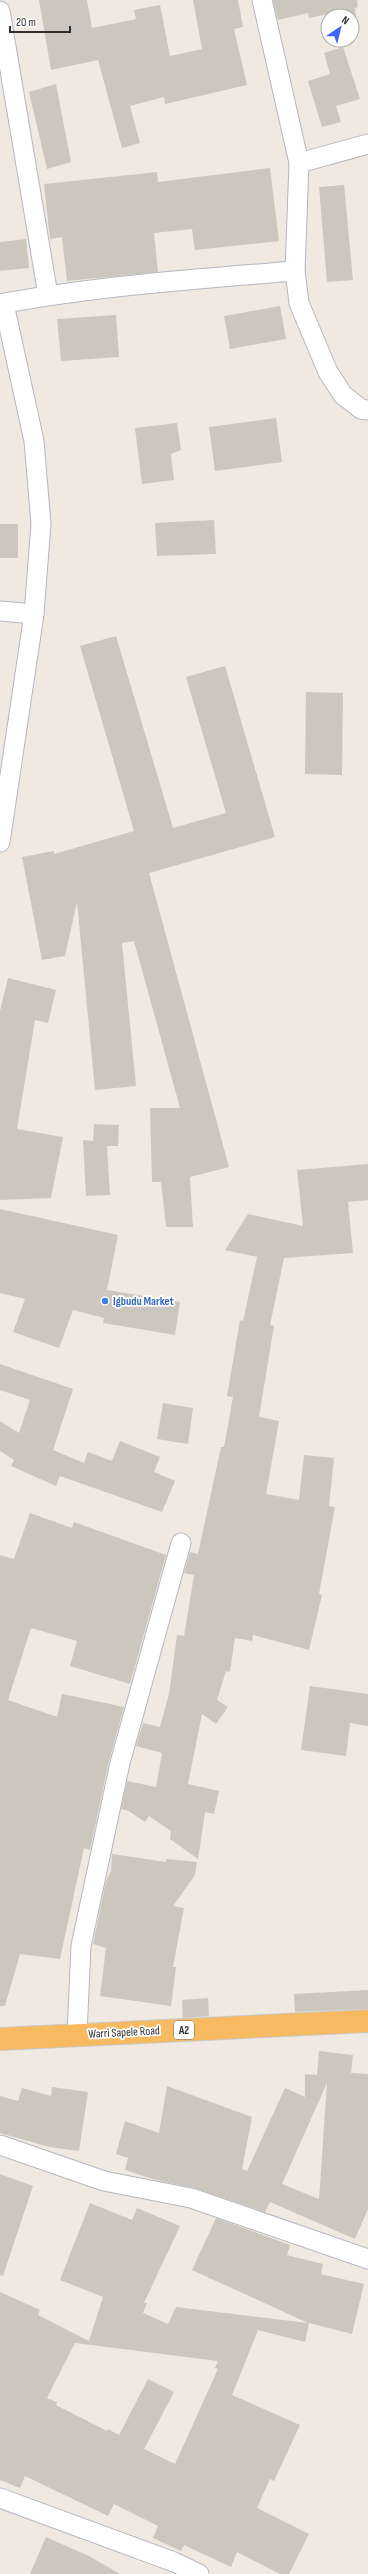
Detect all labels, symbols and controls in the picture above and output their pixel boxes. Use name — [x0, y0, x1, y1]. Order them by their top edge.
scale bar — [10, 8, 70, 34]
north arrow — [320, 8, 360, 48]
text: N — [339, 13, 352, 27]
text: 20 m — [16, 15, 36, 30]
place label: Igbudu Market — [113, 1294, 174, 1309]
marker: Igbudu Market — [100, 1296, 110, 1306]
road number: A2 — [174, 2021, 194, 2039]
street label: Warri Sapele Road — [88, 2023, 160, 2042]

